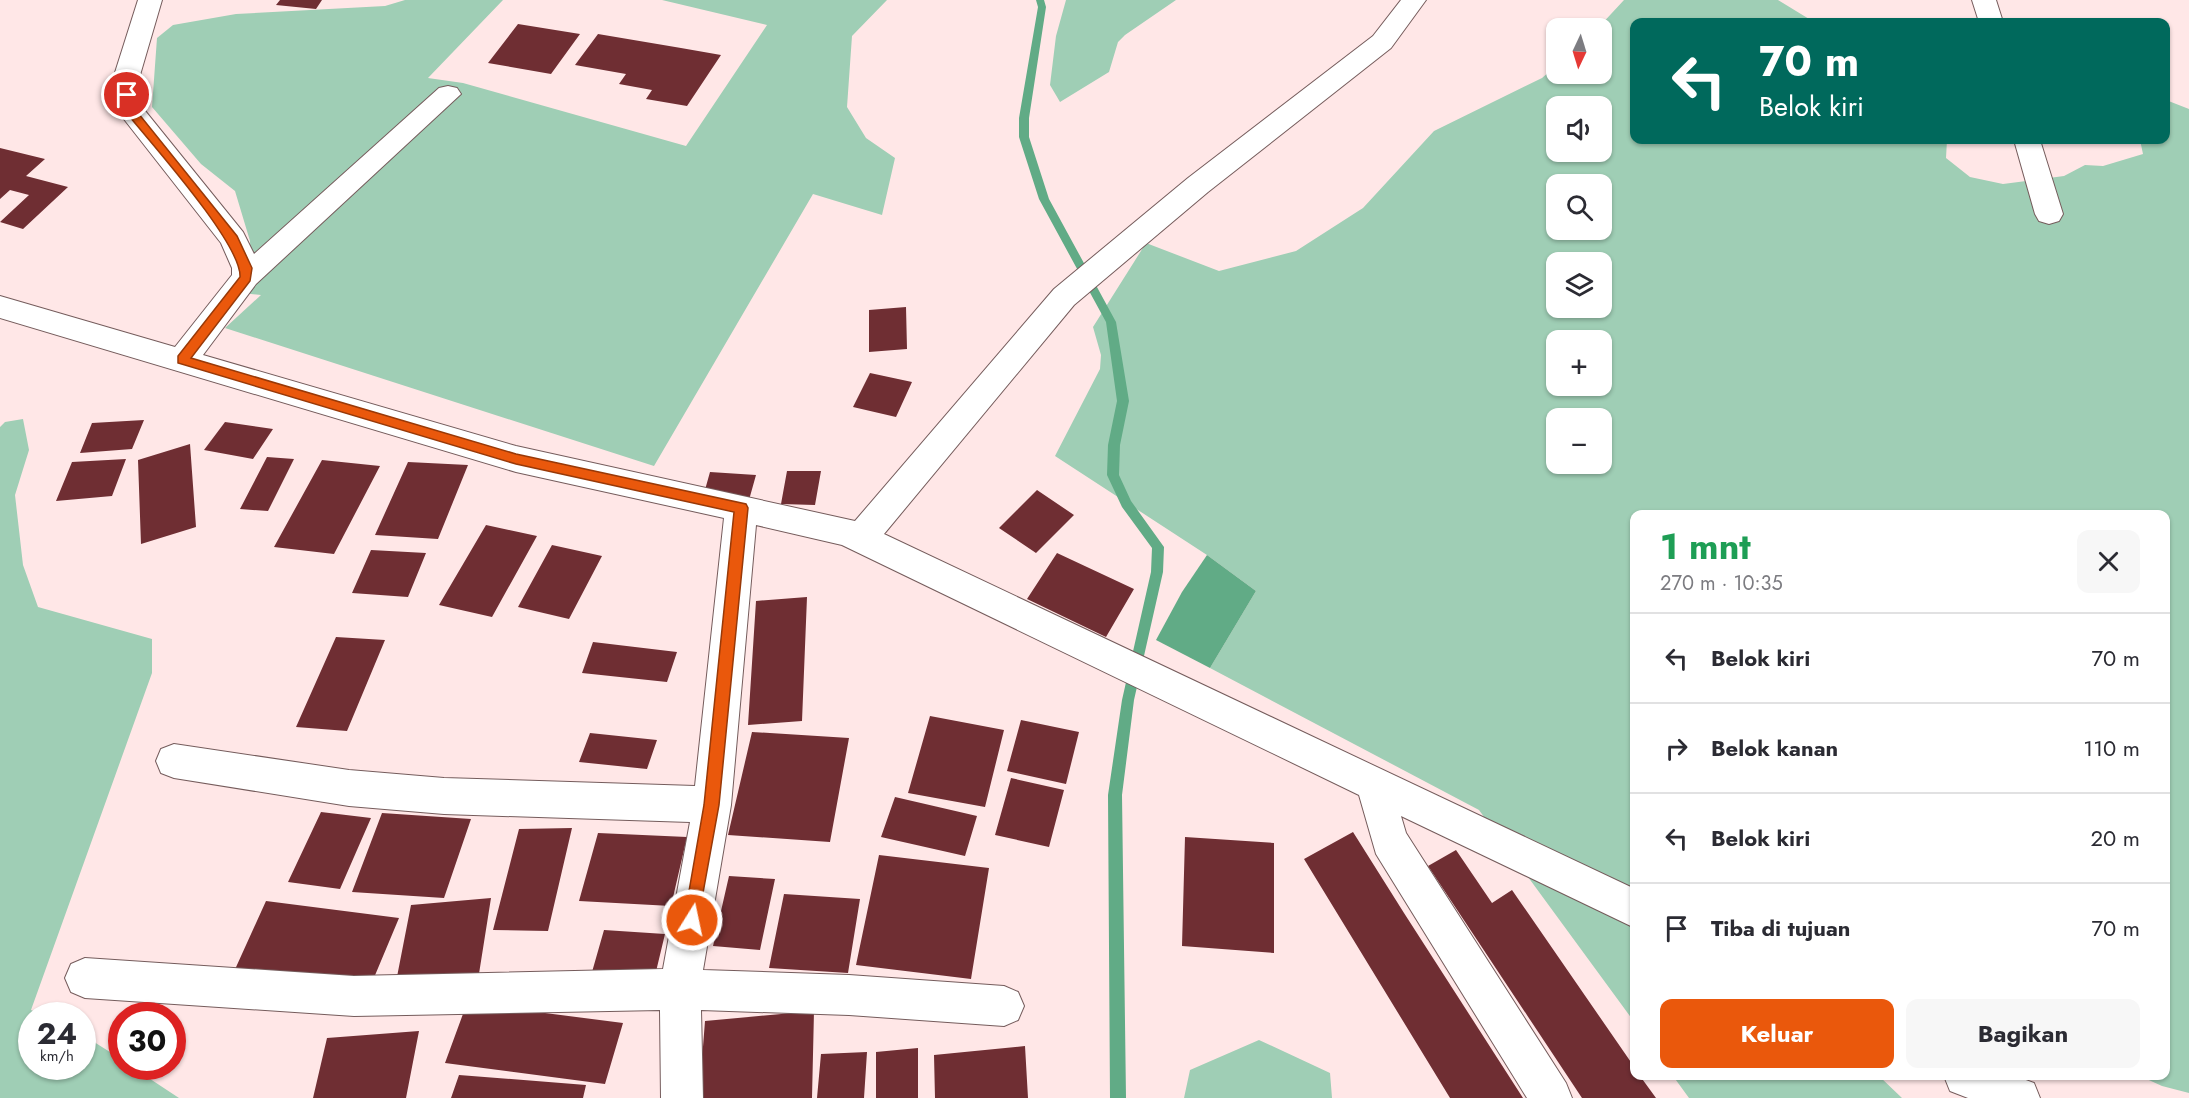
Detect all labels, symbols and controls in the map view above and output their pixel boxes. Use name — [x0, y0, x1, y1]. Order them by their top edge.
north arrow — [1546, 18, 1612, 84]
map controls — [1546, 18, 1612, 474]
text: 70 m — [1759, 31, 1859, 92]
icon: left — [1660, 42, 1738, 120]
pin — [101, 69, 152, 120]
icon: arrive — [110, 78, 143, 111]
text: Belok kiri — [1759, 87, 1864, 126]
button: sound — [1546, 96, 1612, 162]
button: search — [1546, 174, 1612, 240]
button: layers — [1546, 252, 1612, 318]
button: + — [1546, 330, 1612, 396]
button: − — [1546, 408, 1612, 474]
text: 1 mnt — [1660, 520, 1751, 572]
button: close — [2077, 530, 2140, 593]
text: 270 m · 10:35 — [1660, 569, 1783, 598]
icon: left — [1660, 642, 1693, 675]
text: Belok kiri — [1711, 642, 1810, 674]
text: 70 m — [2091, 642, 2140, 674]
icon: right — [1660, 732, 1693, 765]
text: Belok kanan — [1711, 732, 1838, 764]
text: 110 m — [2083, 732, 2140, 764]
icon: left — [1660, 822, 1693, 855]
text: Belok kiri — [1711, 822, 1810, 854]
text: 20 m — [2091, 822, 2140, 854]
position arrow — [660, 888, 724, 952]
icon: arrive — [1660, 912, 1693, 945]
text: Tiba di tujuan — [1711, 912, 1850, 944]
text: 70 m — [2091, 912, 2140, 944]
button: Keluar — [1660, 999, 1894, 1068]
button: Bagikan — [1906, 999, 2140, 1068]
speed limit sign: 30 — [108, 1002, 186, 1080]
text: 24 — [37, 1012, 77, 1055]
text: km/h — [40, 1045, 74, 1067]

